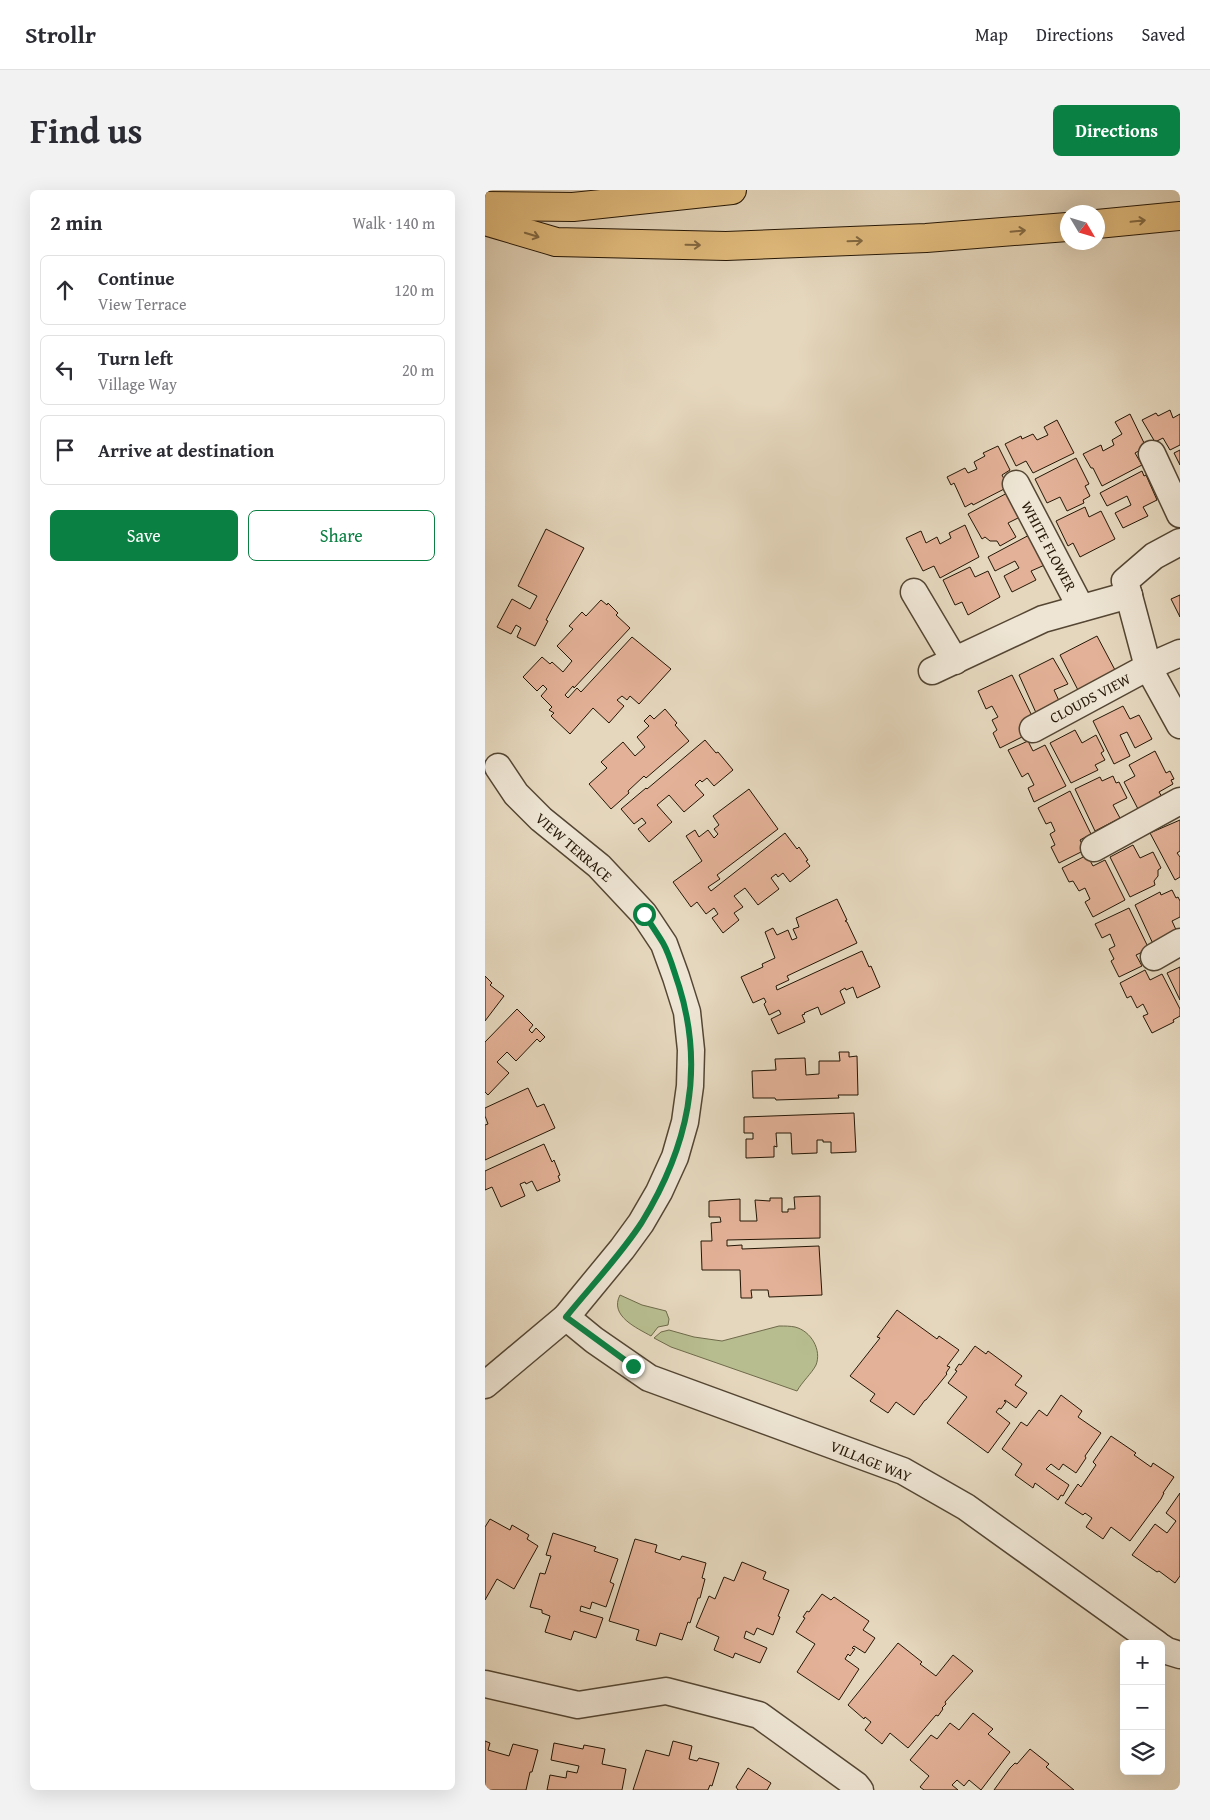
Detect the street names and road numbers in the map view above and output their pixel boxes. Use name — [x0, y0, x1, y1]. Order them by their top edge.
street label: WHITE FLOWER — [1016, 497, 1082, 595]
street label: CLOUDS VIEW — [1046, 668, 1134, 728]
street label: VIEW TERRACE — [531, 808, 617, 887]
street label: VILLAGE WAY — [827, 1435, 915, 1487]

